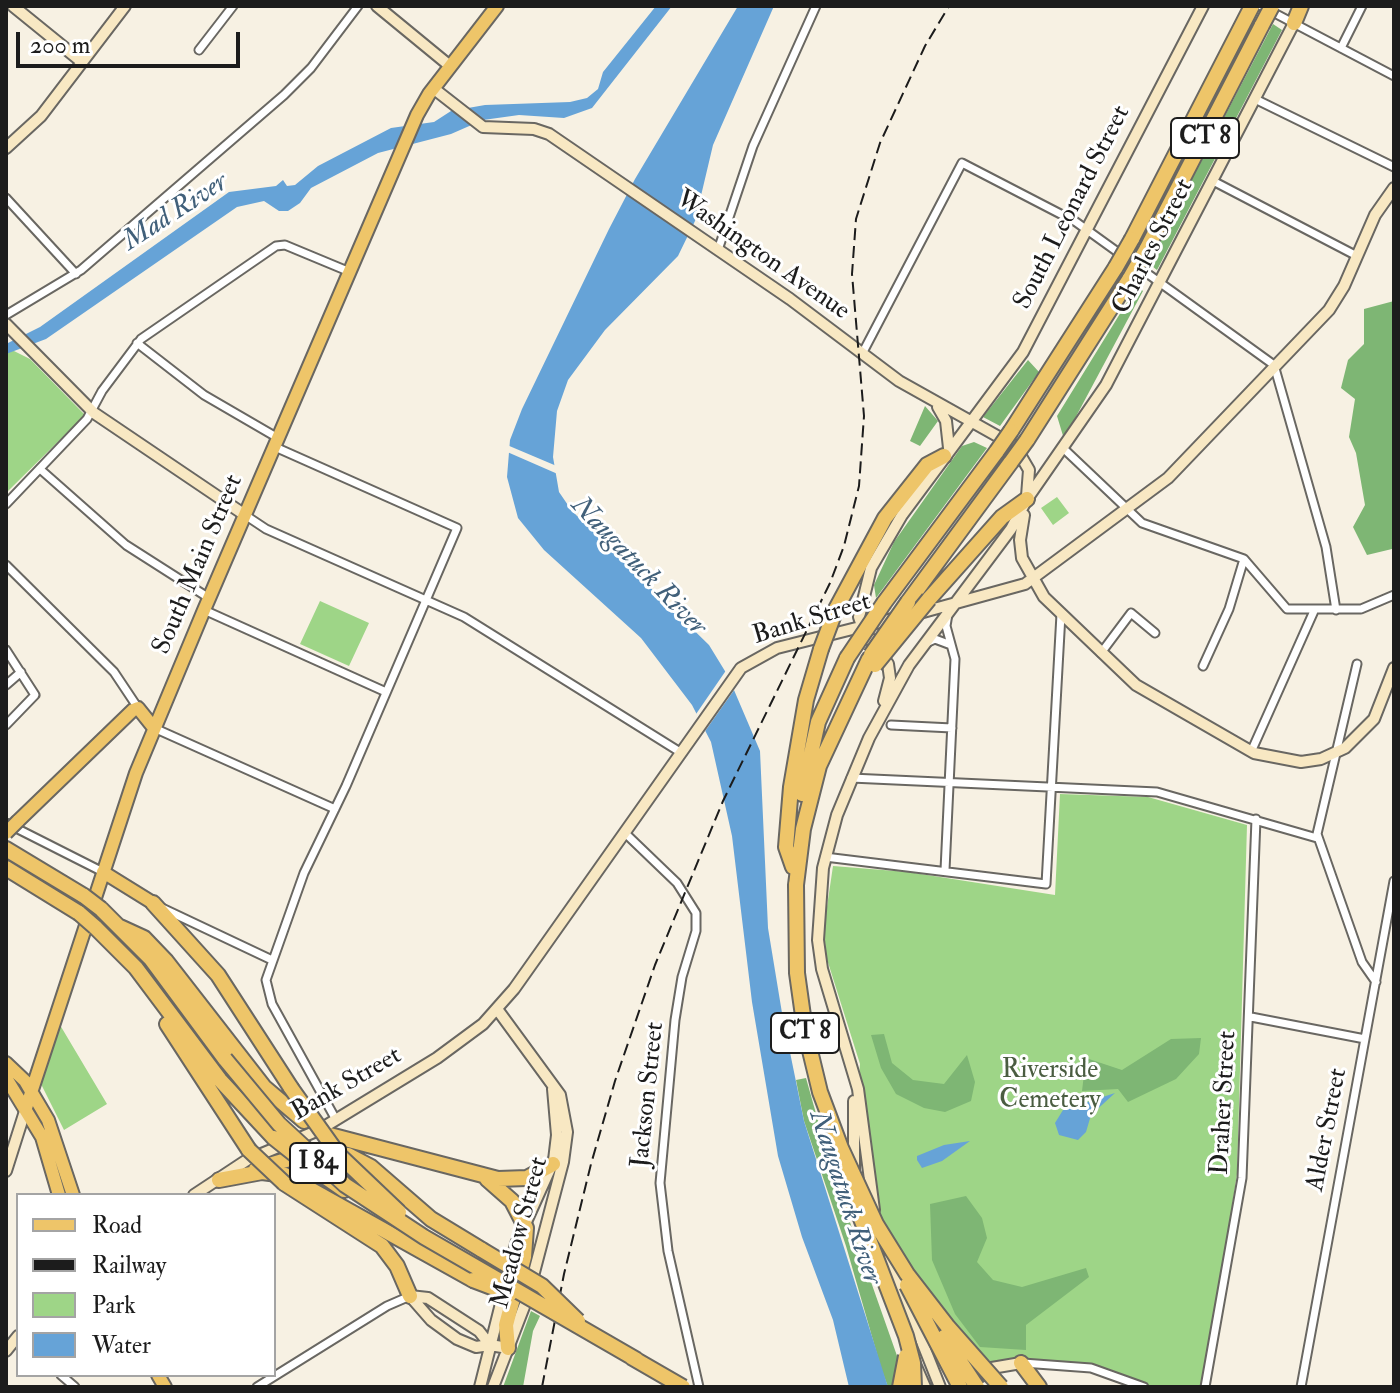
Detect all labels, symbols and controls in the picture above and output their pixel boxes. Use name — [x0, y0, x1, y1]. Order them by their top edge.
scale bar — [20, 16, 244, 66]
text: 200 m — [30, 30, 90, 61]
street label: South Leonard Street — [1008, 101, 1138, 315]
road number: CT 8 — [1171, 118, 1239, 158]
water label: Mad River — [117, 167, 235, 259]
street label: Charles Street — [1107, 174, 1201, 320]
street label: Washington Avenue — [669, 184, 855, 328]
street label: South Main Street — [147, 471, 251, 659]
water label: Naugatuck River — [563, 490, 713, 644]
street label: Bank Street — [749, 587, 875, 653]
road number: CT 8 — [771, 1013, 839, 1053]
street label: Jackson Street — [626, 1021, 672, 1169]
street label: Draher Street — [1206, 1030, 1244, 1176]
street label: Bank Street — [286, 1041, 408, 1129]
park label: Riverside Cemetery — [999, 1055, 1101, 1116]
street label: Alder Street — [1301, 1066, 1355, 1194]
water label: Naugatuck River — [800, 1107, 888, 1289]
road number: I 84 — [290, 1143, 346, 1183]
street label: Meadow Street — [486, 1154, 556, 1312]
legend — [16, 1193, 276, 1377]
text: Road — [92, 1210, 142, 1241]
text: Railway — [92, 1250, 166, 1281]
text: Park — [92, 1290, 136, 1321]
text: Water — [92, 1330, 151, 1361]

